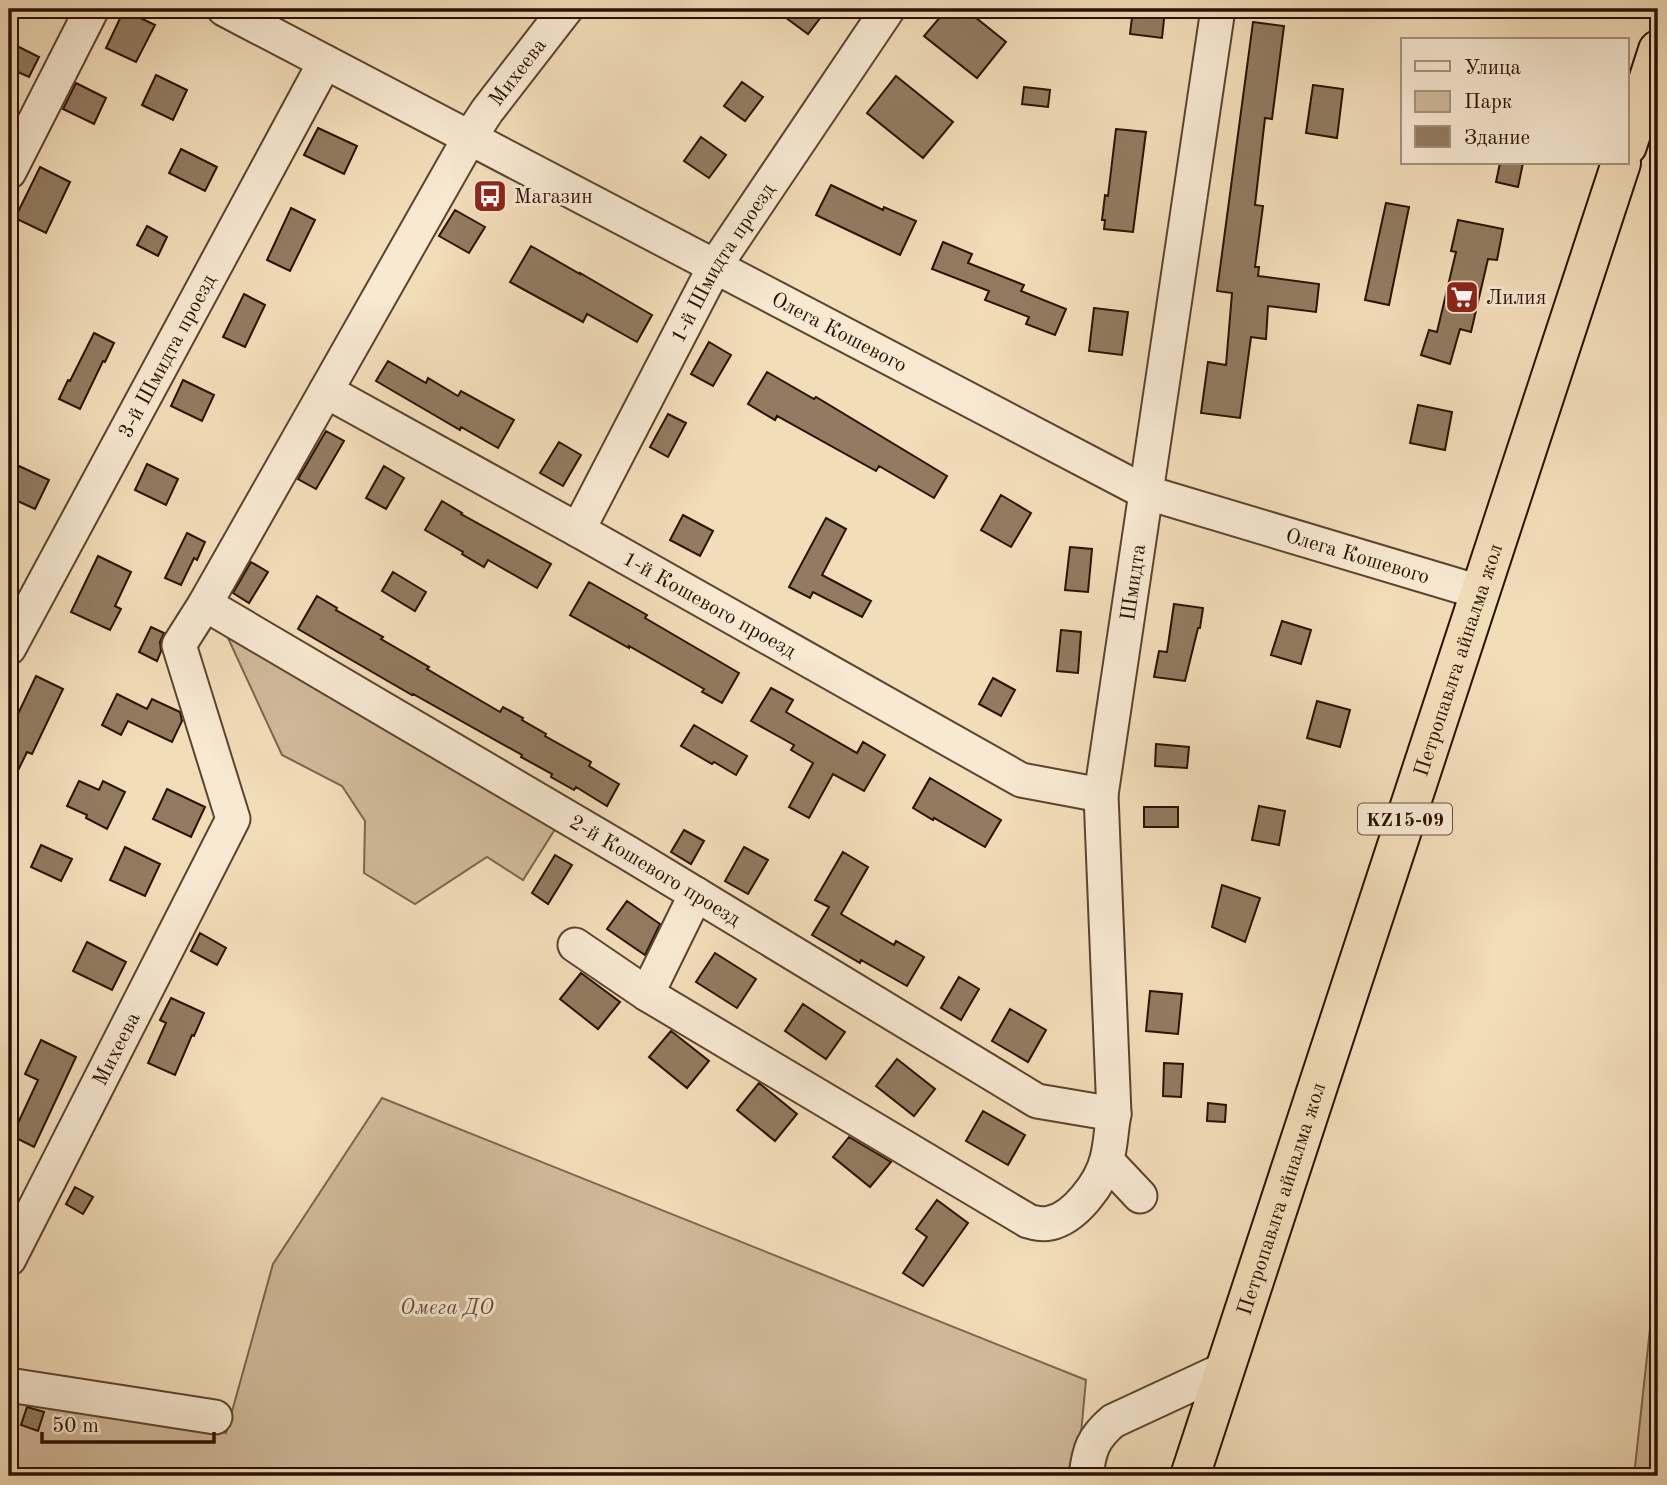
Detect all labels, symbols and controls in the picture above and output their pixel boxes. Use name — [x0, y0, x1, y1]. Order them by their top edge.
street label: Михеева — [486, 35, 551, 110]
legend — [1401, 38, 1628, 164]
text: Улица — [1464, 58, 1521, 79]
text: Парк — [1464, 92, 1513, 113]
text: Здание — [1464, 128, 1530, 149]
bus stop icon: Магазин — [471, 177, 509, 215]
street label: 1-й Шмидта проезд — [668, 179, 780, 347]
place label: Магазин — [514, 187, 593, 208]
street label: 3-й Шмидта проезд — [115, 271, 221, 442]
supermarket icon: Лилия — [1443, 278, 1481, 316]
place label: Лилия — [1486, 288, 1547, 309]
street label: Олега Кошевого — [768, 289, 910, 377]
street label: Олега Кошевого — [1283, 526, 1432, 589]
street label: Петропавлға айналма жол — [1411, 541, 1507, 779]
street label: Шмидта — [1118, 543, 1150, 622]
street label: 1-й Кошевого проезд — [619, 548, 800, 663]
road number: KZ15-09 — [1358, 804, 1452, 834]
street label: 2-й Кошевого проезд — [565, 812, 744, 931]
street label: Михеева — [90, 1009, 145, 1089]
street label: Петропавлға айналма жол — [1235, 1080, 1330, 1318]
park label: Омега ДО — [400, 1298, 494, 1319]
scale bar — [42, 1401, 214, 1445]
text: 50 m — [52, 1416, 99, 1437]

